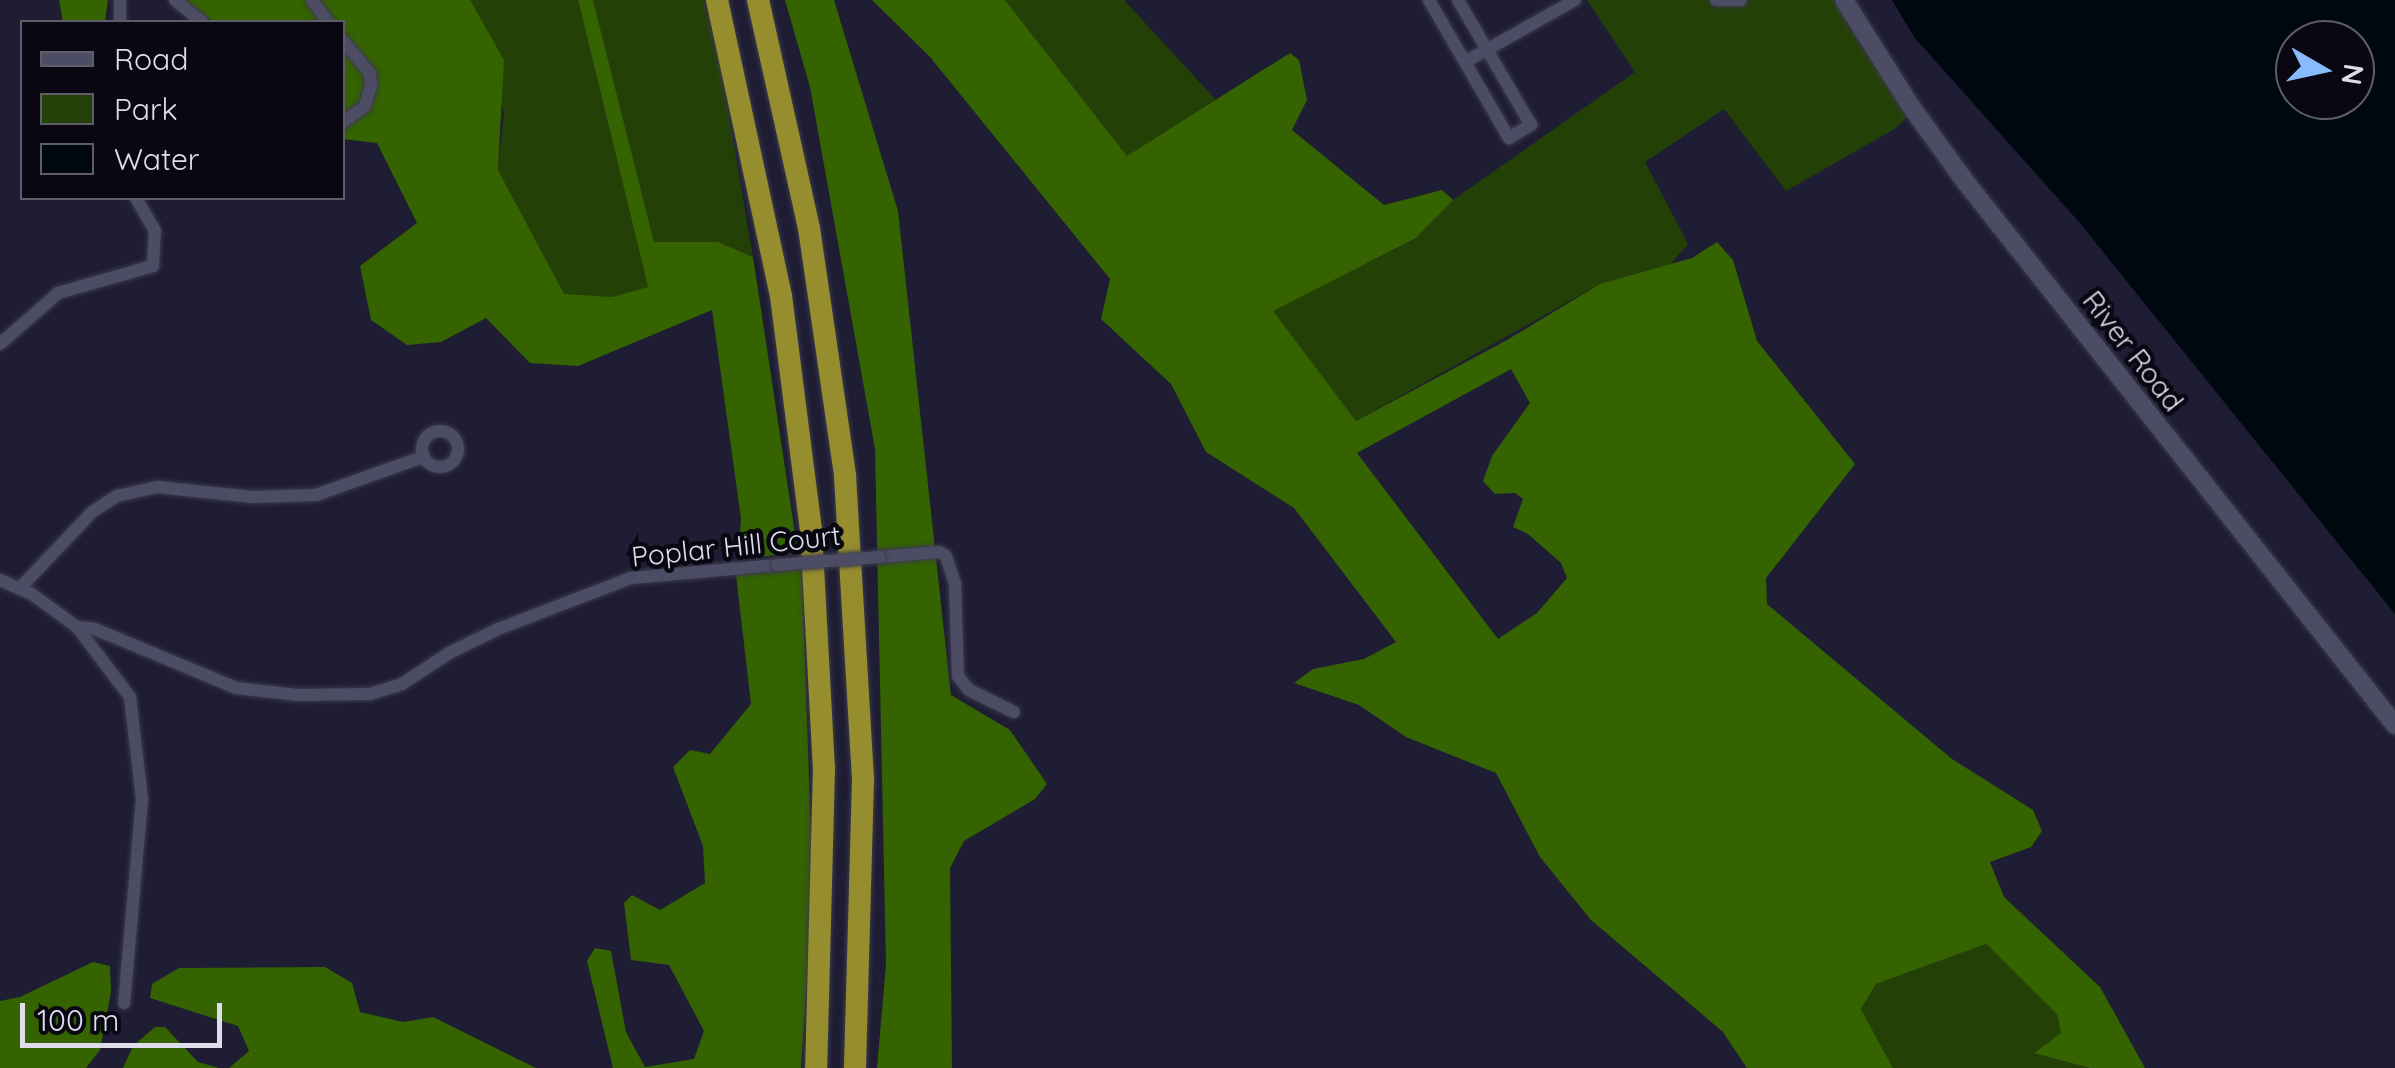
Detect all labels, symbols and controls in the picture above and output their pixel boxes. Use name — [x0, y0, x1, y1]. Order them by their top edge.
legend — [20, 20, 345, 200]
north arrow — [2275, 20, 2375, 120]
text: Road — [114, 40, 188, 78]
text: N — [2334, 62, 2372, 87]
text: Park — [114, 90, 178, 128]
text: Water — [114, 140, 199, 178]
street label: River Road — [2076, 284, 2190, 418]
street label: Poplar Hill Court — [630, 518, 842, 574]
scale bar — [25, 983, 228, 1045]
text: 100 m — [37, 1001, 119, 1039]

